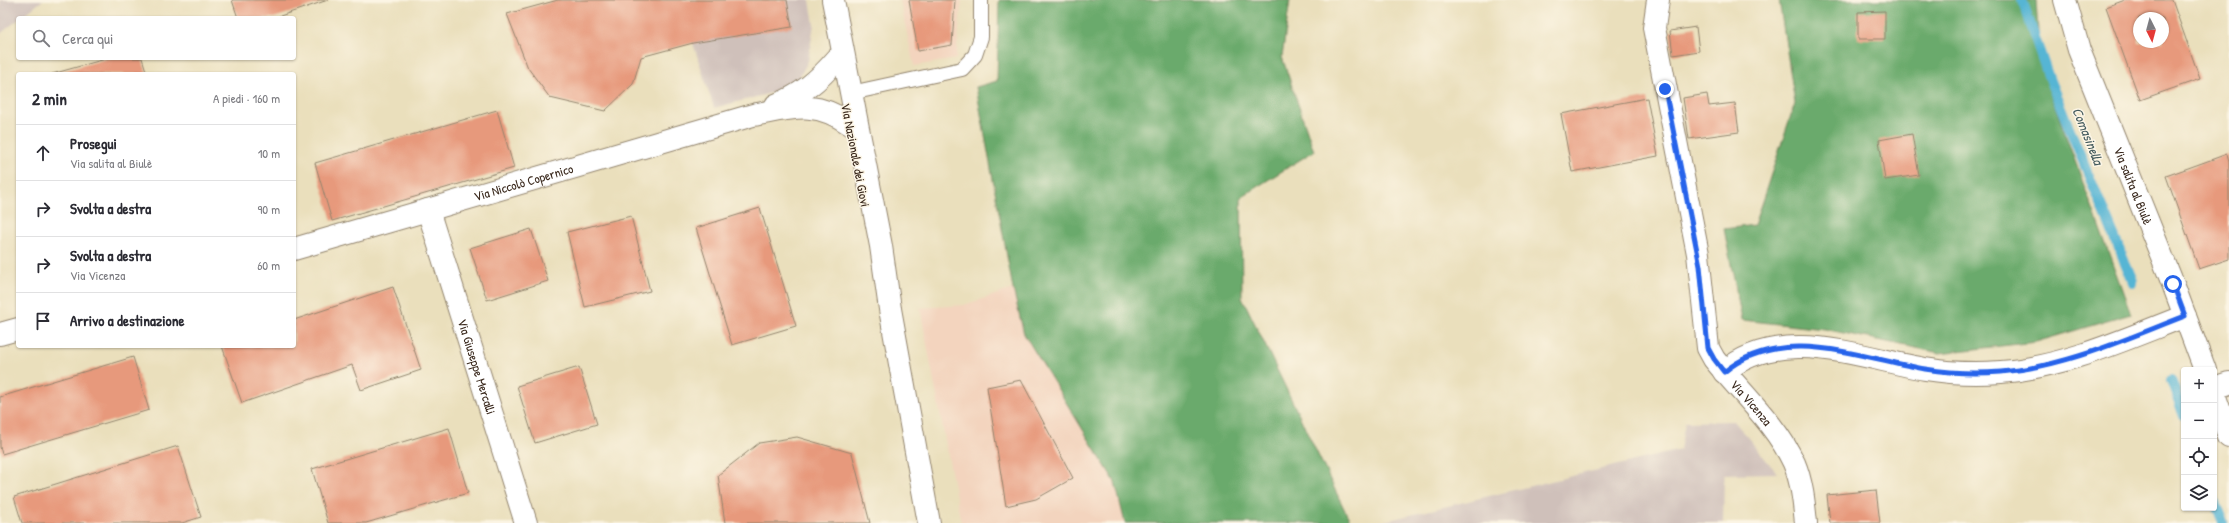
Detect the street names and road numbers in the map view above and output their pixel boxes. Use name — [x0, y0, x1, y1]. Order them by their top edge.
street label: Via Nazionale dei Giovi — [837, 102, 875, 208]
street label: Via salita al Biulè — [2110, 144, 2157, 227]
street label: Via Niccolò Copernico — [472, 159, 575, 205]
street label: Via Giuseppe Mercalli — [454, 317, 500, 416]
street label: Via Vicenza — [1726, 376, 1776, 429]

